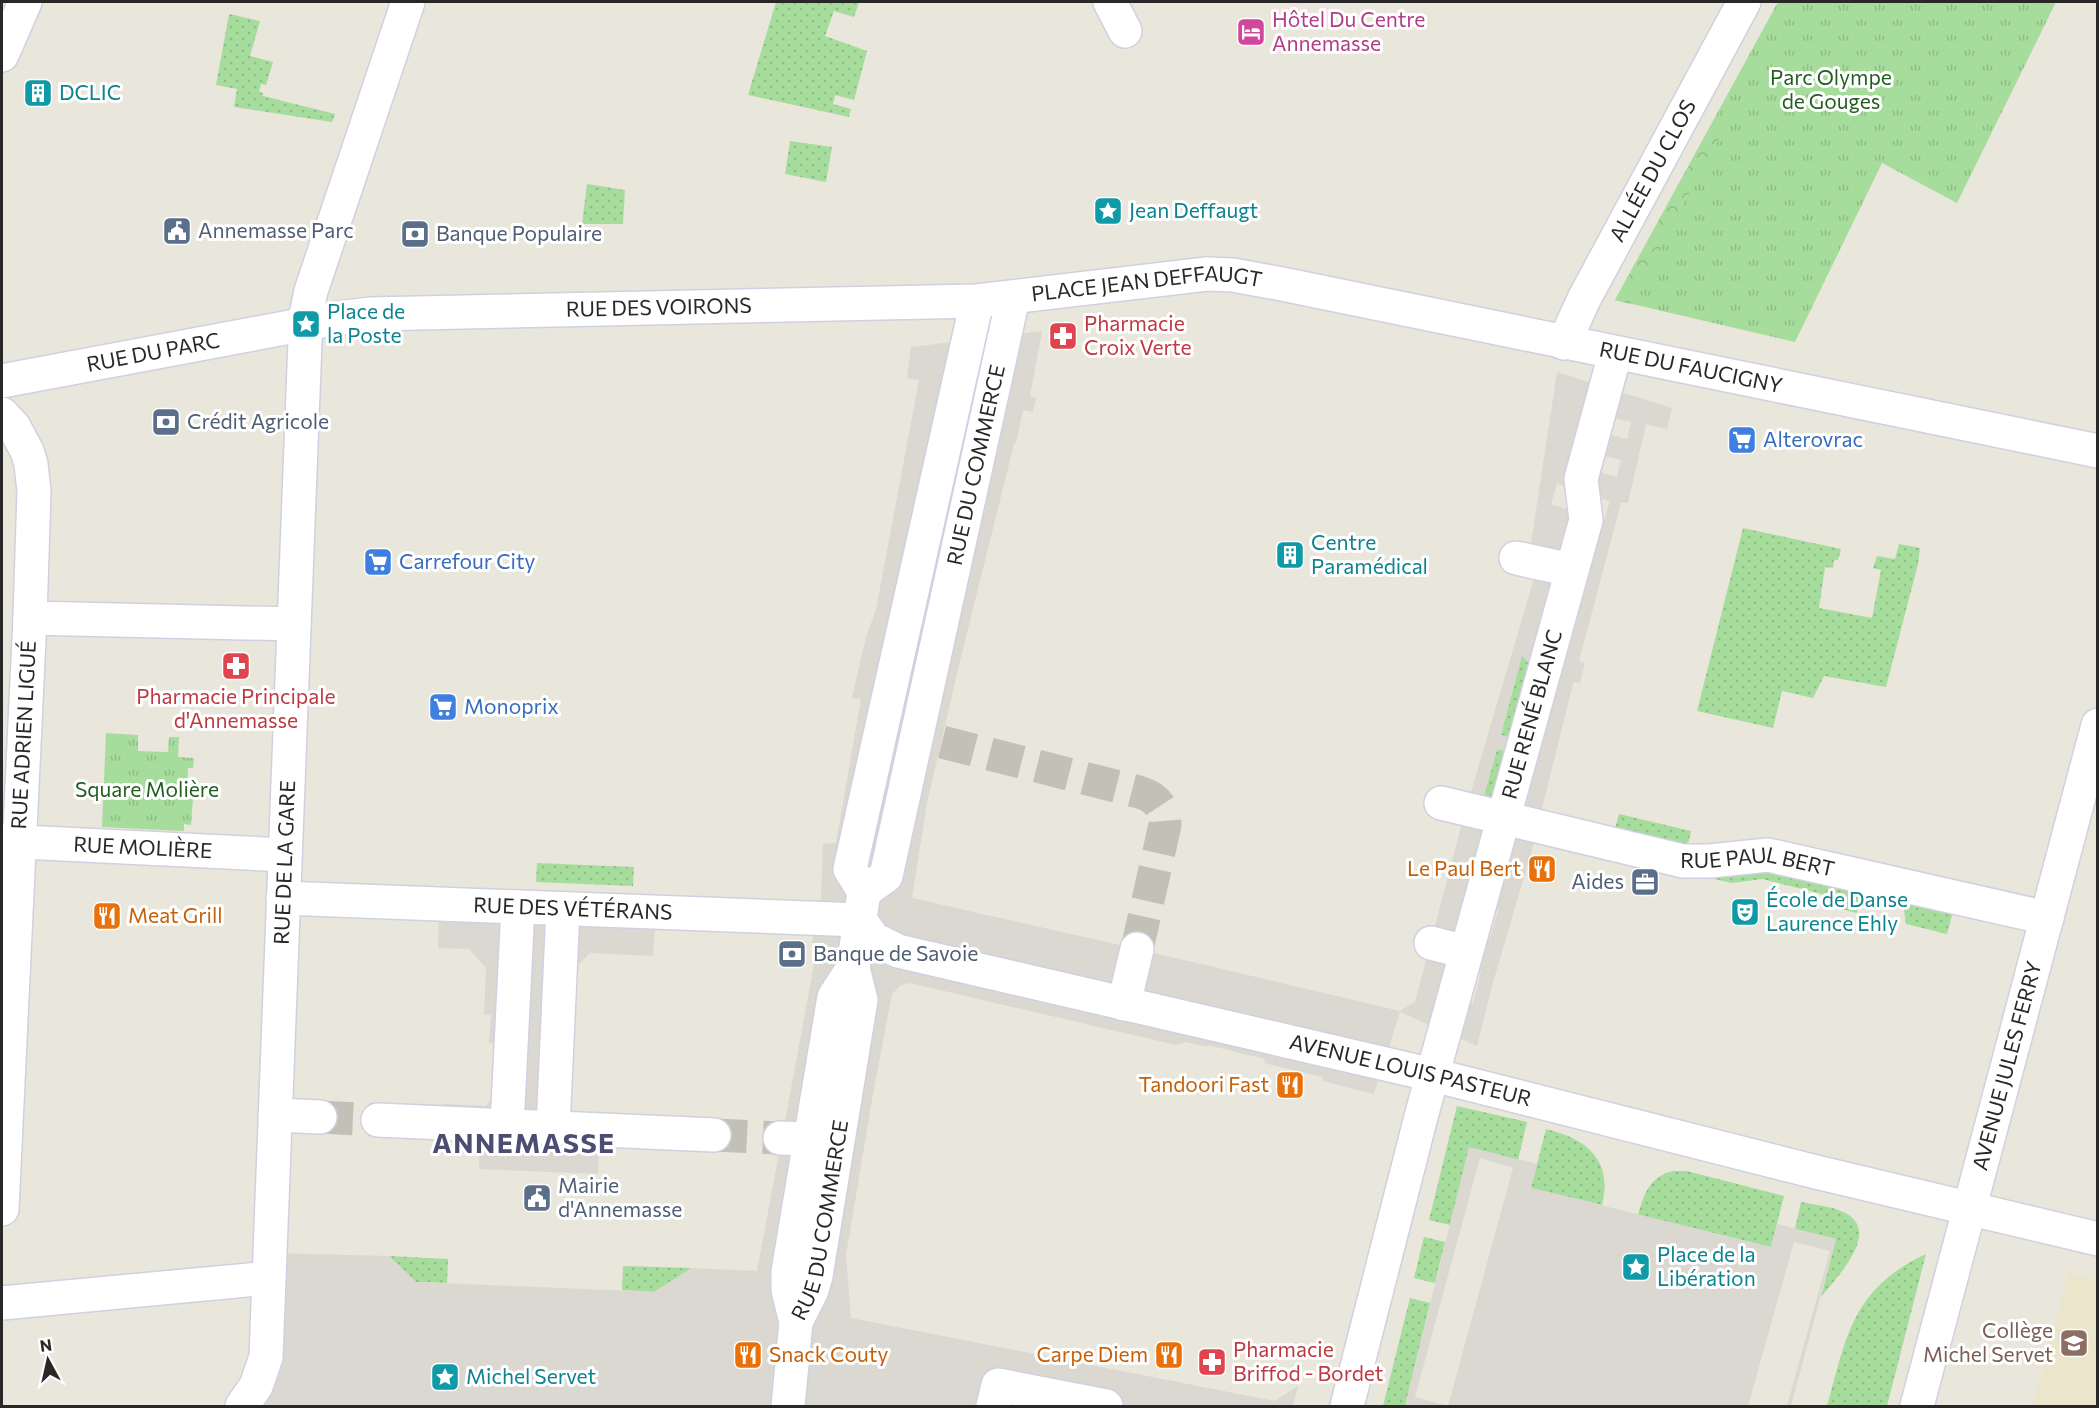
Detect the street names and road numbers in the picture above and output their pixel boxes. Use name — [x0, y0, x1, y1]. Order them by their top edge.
street label: ALLÉE DU CLOS — [1603, 95, 1700, 245]
street label: PLACE JEAN DEFFAUGT — [1030, 260, 1264, 306]
street label: RUE DES VOIRONS — [566, 292, 752, 321]
street label: RUE DU PARC — [84, 326, 222, 376]
street label: RUE DU FAUCIGNY — [1598, 335, 1785, 397]
street label: RUE DU COMMERCE — [941, 362, 1009, 567]
street label: RUE RENÉ BLANC — [1495, 626, 1566, 802]
street label: RUE ADRIEN LIGUÉ — [5, 640, 40, 830]
street label: RUE DE LA GARE — [268, 780, 299, 945]
street label: RUE MOLIÈRE — [73, 831, 213, 862]
street label: RUE PAUL BERT — [1680, 841, 1837, 881]
street label: RUE DES VÉTÉRANS — [473, 891, 673, 924]
street label: AVENUE JULES FERRY — [1966, 958, 2046, 1173]
street label: AVENUE LOUIS PASTEUR — [1287, 1028, 1534, 1110]
street label: RUE DU COMMERCE — [785, 1118, 852, 1324]

